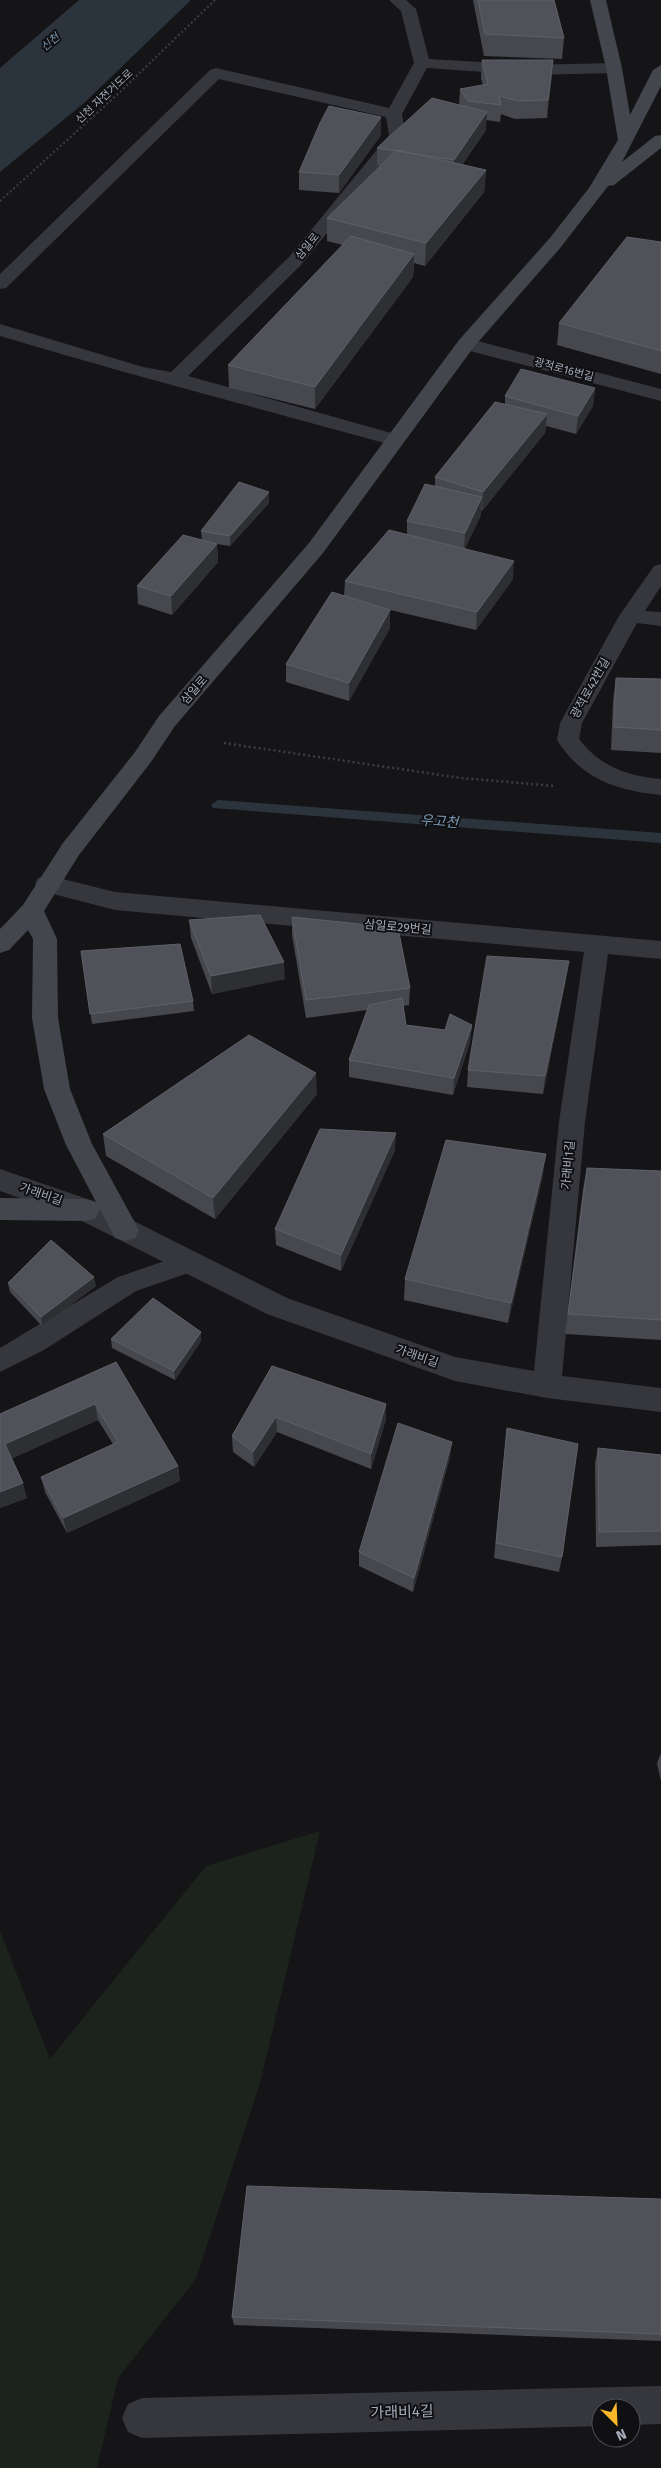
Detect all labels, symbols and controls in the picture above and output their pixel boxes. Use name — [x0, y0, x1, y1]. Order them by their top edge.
water label: 신천 — [38, 30, 64, 54]
street label: 신천 자전거도로 — [73, 66, 136, 126]
street label: 삼일로 — [293, 230, 322, 262]
street label: 광적로16번길 — [533, 355, 595, 384]
street label: 광적로42번길 — [568, 655, 612, 721]
street label: 삼일로 — [178, 673, 210, 707]
water label: 우고천 — [419, 812, 460, 831]
street label: 삼일로29번길 — [364, 917, 432, 937]
street label: 가래비1길 — [559, 1140, 577, 1190]
street label: 가래비길 — [18, 1180, 64, 1208]
street label: 가래비길 — [394, 1342, 440, 1370]
north arrow — [591, 2398, 641, 2448]
street label: 가래비4길 — [370, 2402, 434, 2422]
text: N — [613, 2425, 629, 2444]

